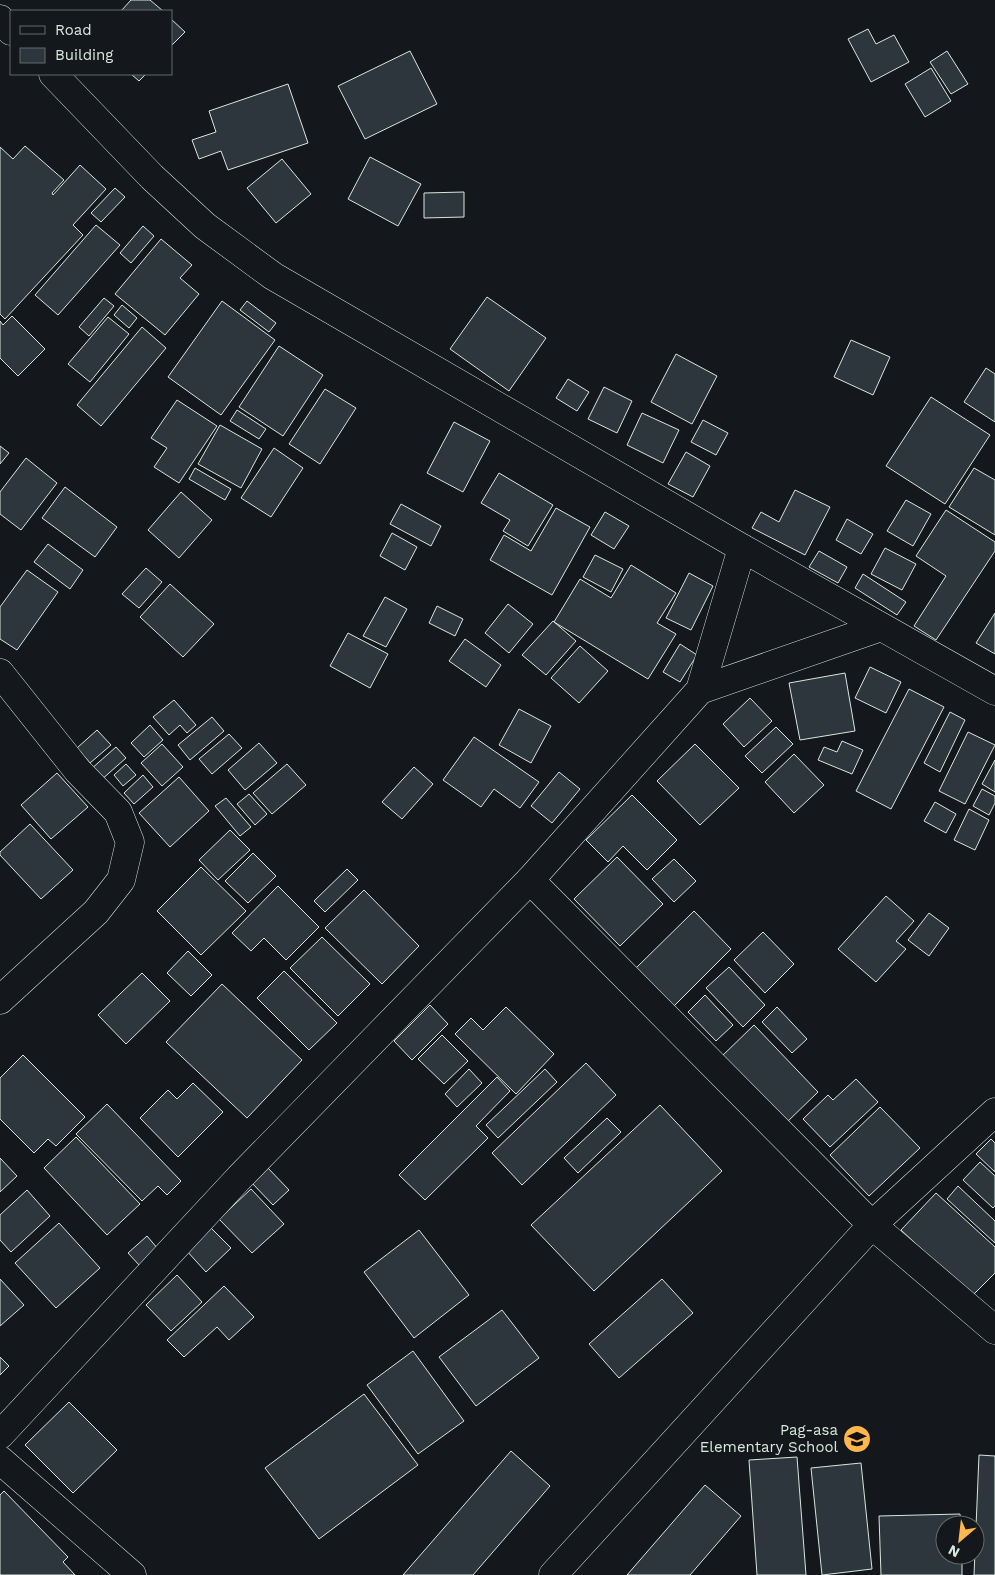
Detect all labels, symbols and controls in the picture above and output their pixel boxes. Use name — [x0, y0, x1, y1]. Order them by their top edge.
legend — [10, 10, 172, 75]
text: Road — [55, 21, 92, 39]
text: Building — [55, 46, 113, 64]
place label: Pag-asa Elementary School — [700, 1421, 838, 1456]
school or university icon: Pag-asa Elementary School — [842, 1424, 872, 1454]
north arrow — [935, 1515, 985, 1565]
text: N — [946, 1542, 962, 1561]

